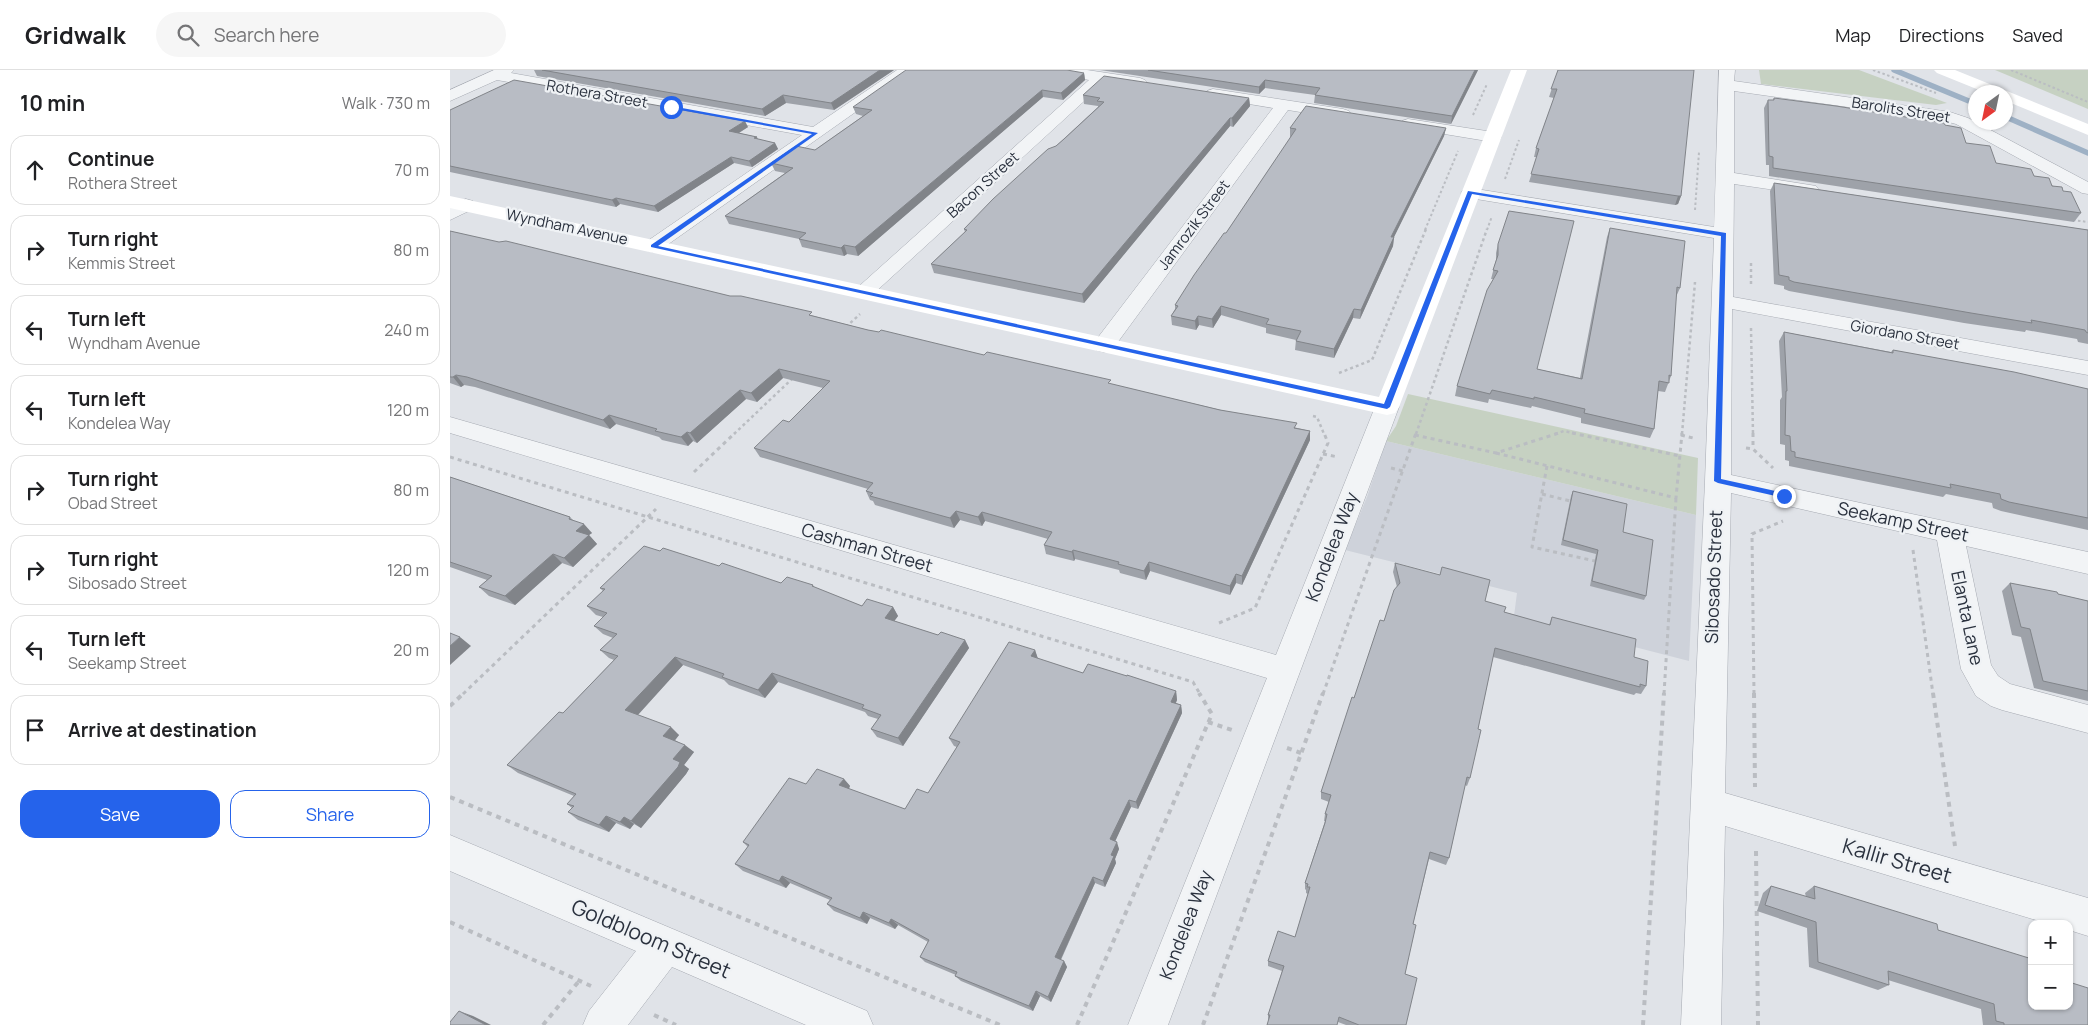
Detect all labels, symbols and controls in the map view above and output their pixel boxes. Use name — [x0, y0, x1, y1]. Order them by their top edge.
search box — [156, 12, 506, 57]
text: Gridwalk — [25, 18, 126, 51]
icon: search — [174, 21, 202, 49]
text: Search here — [214, 22, 319, 48]
text: Map — [1835, 23, 1871, 47]
text: Directions — [1899, 23, 1984, 47]
text: Saved — [2012, 23, 2063, 47]
street label: Rothera Street — [545, 74, 649, 113]
north arrow — [1968, 85, 2013, 130]
text: 10 min — [20, 89, 85, 117]
street label: Barolits Street — [1850, 91, 1952, 128]
text: Walk · 730 m — [342, 92, 430, 114]
route start — [660, 96, 683, 119]
text: Continue — [68, 146, 154, 172]
street label: Bacon Street — [942, 147, 1023, 223]
icon: ahead — [21, 156, 49, 184]
text: 70 m — [394, 159, 429, 181]
text: Rothera Street — [68, 172, 177, 194]
street label: Jamrozik Street — [1153, 175, 1234, 274]
street label: Wyndham Avenue — [504, 203, 630, 250]
text: Turn right — [68, 226, 158, 252]
icon: right — [21, 236, 49, 264]
text: 80 m — [393, 239, 429, 261]
text: Kemmis Street — [68, 252, 175, 274]
text: Turn left — [68, 306, 146, 332]
street label: Giordano Street — [1849, 315, 1961, 354]
icon: left — [21, 316, 49, 344]
text: 240 m — [384, 319, 429, 341]
text: Wyndham Avenue — [68, 332, 200, 354]
text: Turn left — [68, 386, 146, 412]
icon: left — [21, 396, 49, 424]
text: 120 m — [387, 399, 429, 421]
text: Kondelea Way — [68, 412, 171, 434]
text: Turn right — [68, 466, 158, 492]
icon: right — [21, 476, 49, 504]
text: 80 m — [393, 479, 429, 501]
route end — [1773, 485, 1796, 508]
street label: Kondelea Way — [1299, 488, 1363, 605]
text: Obad Street — [68, 492, 158, 514]
street label: Seekamp Street — [1835, 495, 1971, 547]
street label: Sibosado Street — [1699, 510, 1727, 644]
street label: Cashman Street — [799, 517, 936, 577]
text: Turn right — [68, 546, 158, 572]
icon: right — [21, 556, 49, 584]
text: 120 m — [387, 559, 429, 581]
street label: Elanta Lane — [1946, 568, 1990, 667]
text: Sibosado Street — [68, 572, 187, 594]
text: Turn left — [68, 626, 146, 652]
icon: left — [21, 636, 49, 664]
text: 20 m — [393, 639, 429, 661]
text: Seekamp Street — [68, 652, 187, 674]
icon: arrive — [21, 716, 49, 744]
text: Arrive at destination — [68, 717, 257, 743]
button: Save — [20, 790, 220, 838]
button: Share — [230, 790, 430, 838]
street label: Kallir Street — [1839, 831, 1955, 889]
street label: Kondelea Way — [1153, 866, 1217, 983]
street label: Goldbloom Street — [567, 892, 735, 984]
map controls — [2028, 920, 2073, 1010]
button: + — [2028, 920, 2073, 965]
button: − — [2028, 965, 2073, 1010]

